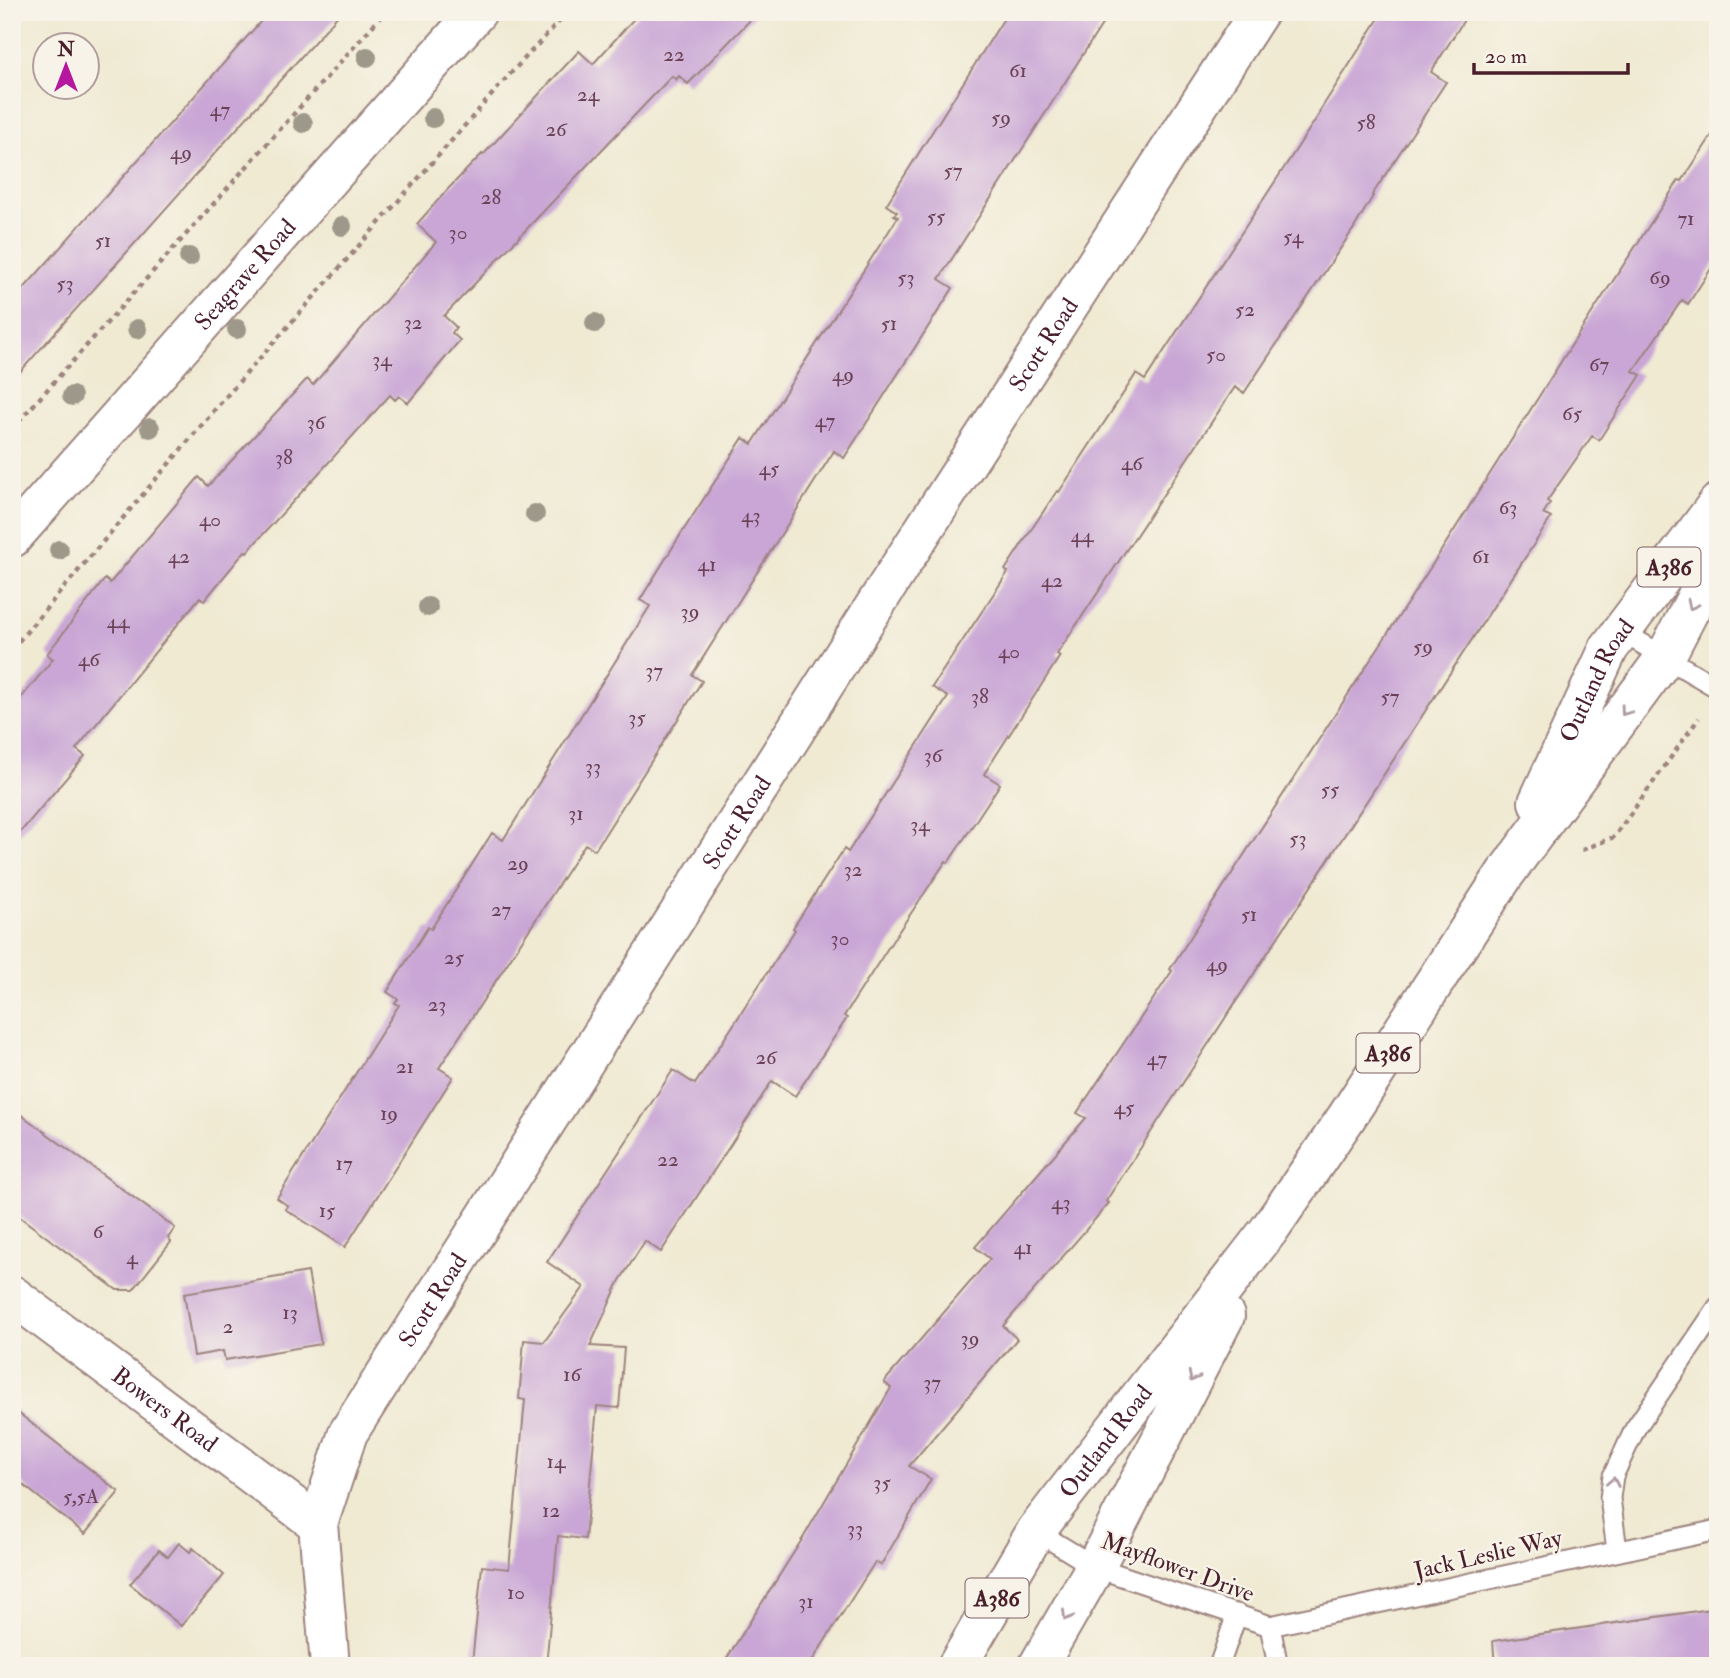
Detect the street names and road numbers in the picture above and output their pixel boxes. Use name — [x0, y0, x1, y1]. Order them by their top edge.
street label: Seagrave Road — [188, 212, 303, 337]
street label: Scott Road — [1002, 292, 1086, 397]
road number: A386 — [1638, 548, 1700, 586]
street label: Outland Road — [1553, 612, 1642, 747]
street label: Scott Road — [696, 770, 779, 876]
road number: A386 — [1356, 1034, 1420, 1072]
street label: Scott Road — [392, 1247, 475, 1353]
street label: Bowers Road — [106, 1360, 224, 1460]
street label: Outland Road — [1052, 1378, 1160, 1504]
street label: Jack Leslie Way — [1410, 1522, 1566, 1587]
street label: Mayflower Drive — [1097, 1525, 1259, 1610]
road number: A386 — [965, 1578, 1028, 1618]

